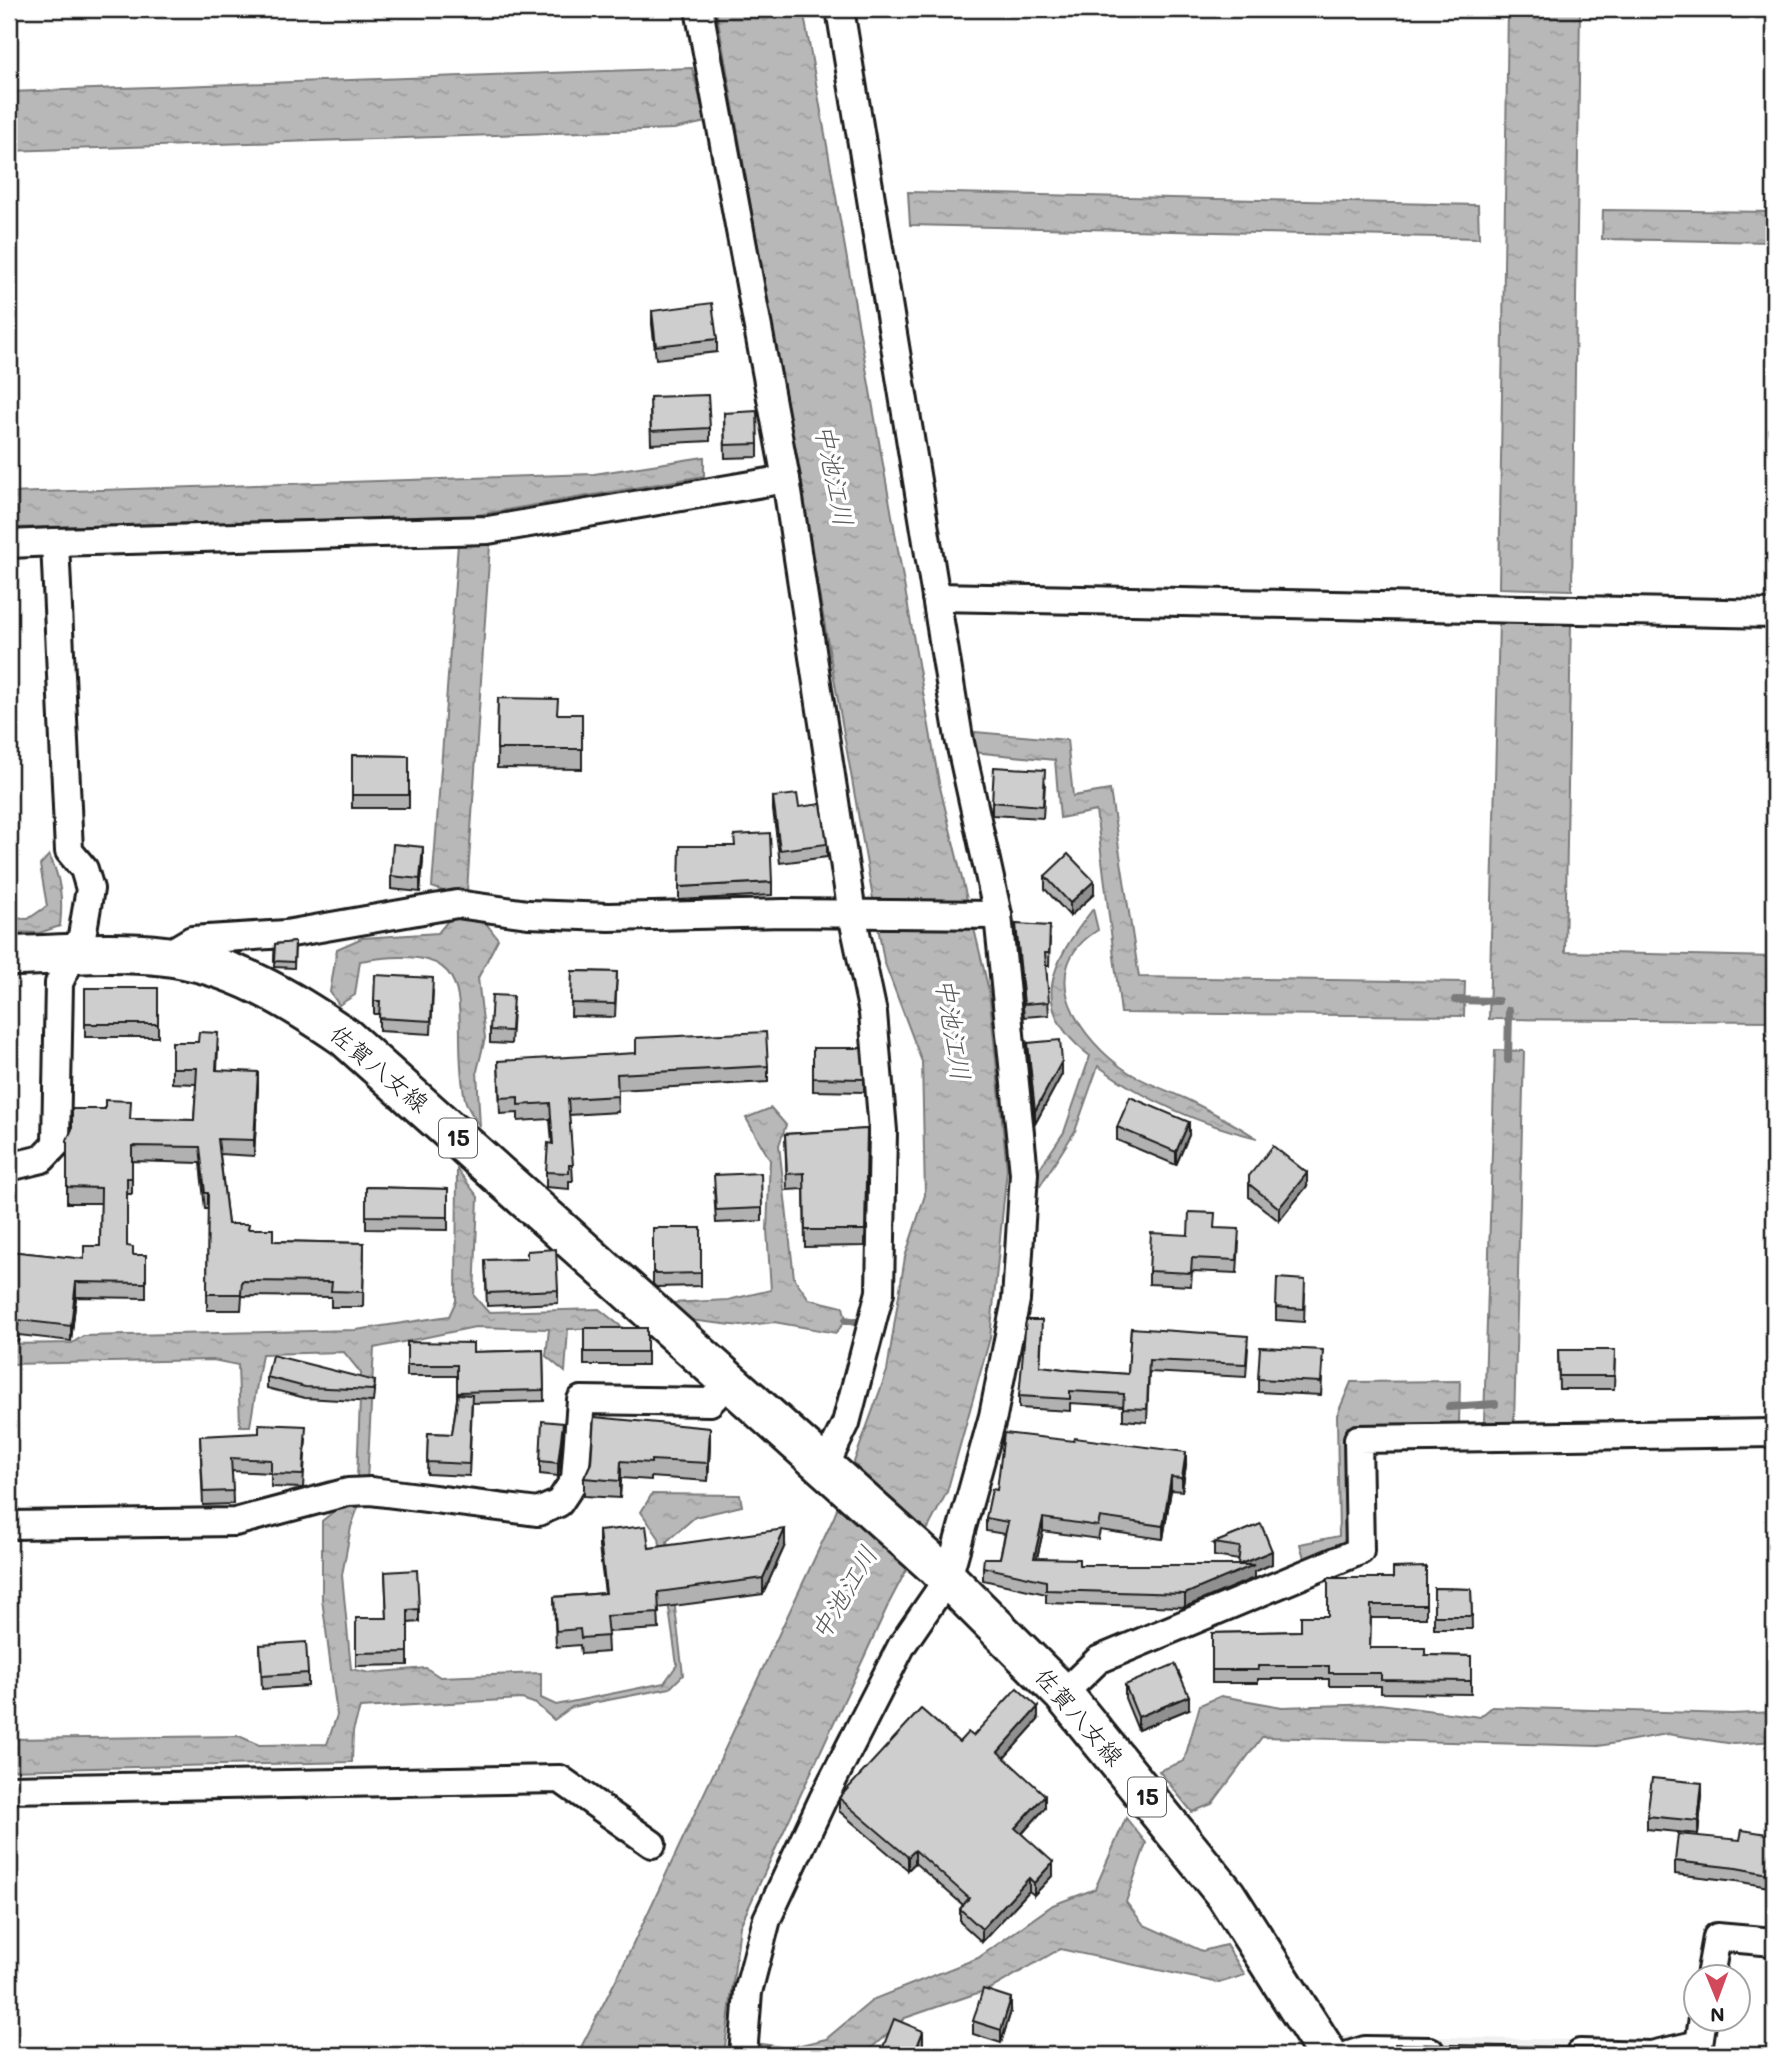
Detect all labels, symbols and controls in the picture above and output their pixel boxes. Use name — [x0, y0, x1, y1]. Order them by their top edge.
water label: 中池江川 — [808, 421, 862, 529]
water label: 中池江川 — [929, 975, 979, 1083]
street label: 佐賀八女線 — [324, 1017, 436, 1118]
road number: 15 — [439, 1119, 477, 1158]
water label: 中池江川 — [802, 1539, 885, 1646]
street label: 佐賀八女線 — [1029, 1661, 1131, 1771]
road number: 15 — [1128, 1778, 1166, 1816]
north arrow — [1682, 1962, 1752, 2032]
text: N — [1710, 2003, 1725, 2028]

